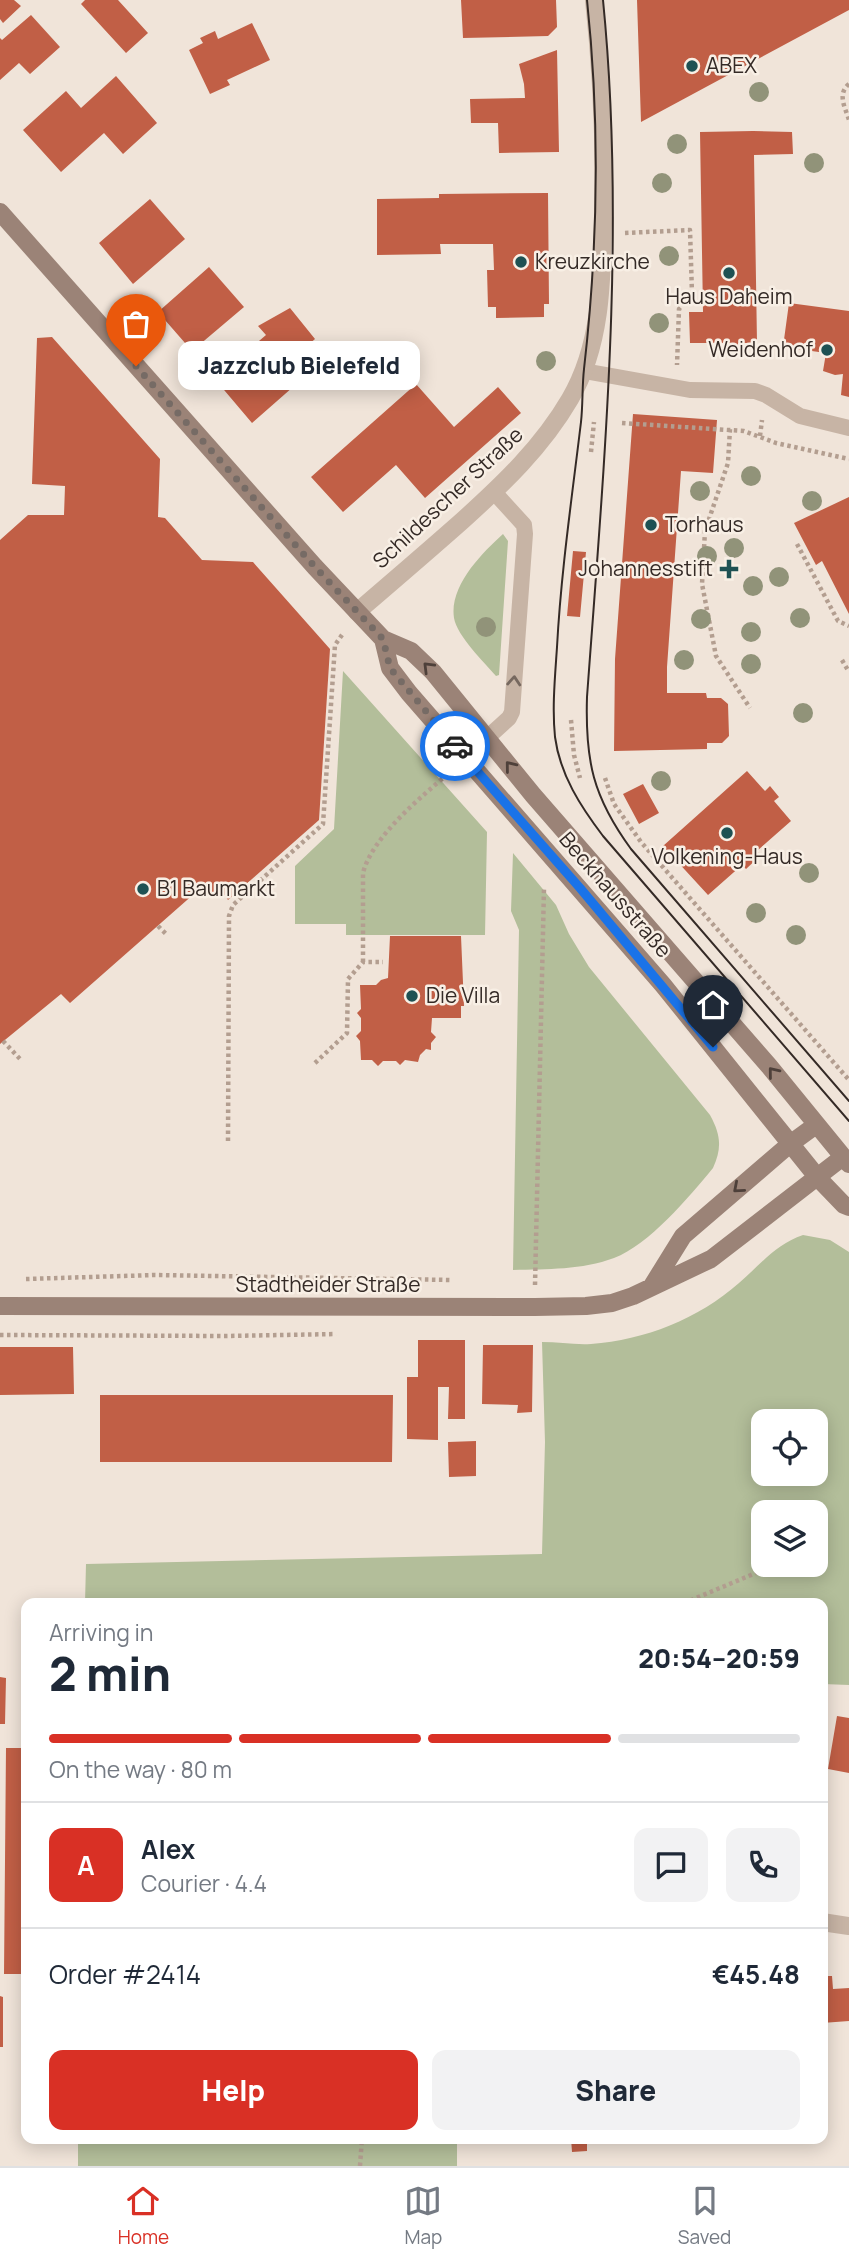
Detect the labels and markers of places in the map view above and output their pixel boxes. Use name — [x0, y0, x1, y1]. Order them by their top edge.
place label: ABEX — [706, 51, 757, 79]
marker: ABEX — [684, 58, 700, 74]
place label: Kreuzkirche — [535, 247, 650, 275]
marker: Kreuzkirche — [513, 254, 529, 270]
marker: Haus Daheim — [721, 265, 737, 281]
place label: Haus Daheim — [666, 282, 792, 310]
pin — [106, 294, 166, 366]
place label: Weidenhof — [708, 335, 814, 363]
callout: Jazzclub Bielefeld — [178, 342, 420, 390]
marker: Weidenhof — [819, 342, 835, 358]
place label: Torhaus — [665, 510, 743, 538]
marker: Torhaus — [643, 517, 659, 533]
place label: Johannesstift — [578, 554, 713, 582]
marker: Johannesstift — [719, 559, 739, 579]
marker: Volkening-Haus — [719, 825, 735, 841]
place label: Volkening-Haus — [651, 842, 803, 870]
place label: B1 Baumarkt — [157, 874, 275, 902]
marker: B1 Baumarkt — [135, 881, 151, 897]
pin — [683, 975, 743, 1047]
place label: Die Villa — [426, 981, 500, 1009]
marker: Die Villa — [404, 988, 420, 1004]

